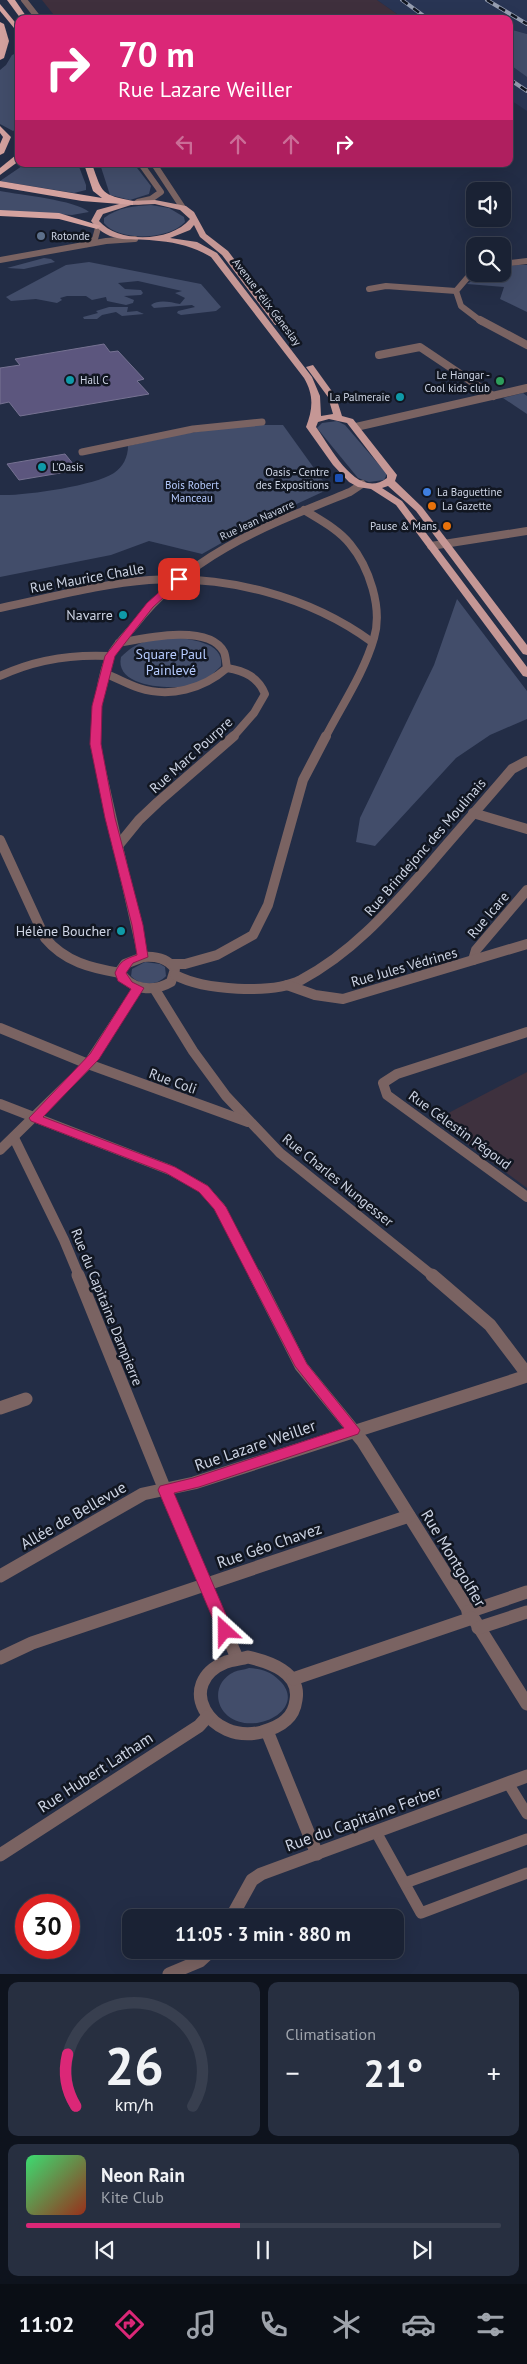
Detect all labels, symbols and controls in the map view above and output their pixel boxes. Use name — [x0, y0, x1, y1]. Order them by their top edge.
text: 70 m — [118, 31, 195, 77]
icon: right — [35, 35, 100, 100]
text: Rue Lazare Weiller — [118, 75, 292, 103]
icon: left — [171, 130, 199, 158]
icon: ahead — [224, 130, 252, 158]
icon: ahead — [277, 130, 305, 158]
icon: right — [330, 130, 358, 158]
map controls — [466, 182, 511, 282]
button: sound — [466, 182, 511, 227]
place label: Rotonde — [51, 229, 90, 243]
marker: Rotonde — [35, 230, 47, 242]
button: search — [466, 237, 511, 282]
street label: Avenue Félix Géneslay — [230, 256, 305, 349]
place label: Le Hangar - Cool kids club — [424, 368, 490, 395]
place label: Hall C — [80, 373, 109, 387]
marker: Hall C — [64, 374, 76, 386]
marker: Le Hangar - Cool kids club — [494, 375, 506, 387]
place label: La Palmeraie — [329, 390, 390, 404]
marker: La Palmeraie — [394, 391, 406, 403]
place label: L'Oasis — [52, 460, 84, 474]
marker: L'Oasis — [36, 461, 48, 473]
place label: Oasis - Centre des Expositions — [256, 465, 329, 492]
marker: Oasis - Centre des Expositions — [333, 472, 345, 484]
park label: Bois Robert Manceau — [165, 478, 219, 505]
place label: La Baguettine — [437, 485, 503, 499]
marker: La Baguettine — [421, 486, 433, 498]
street label: Rue Jean Navarre — [217, 496, 297, 543]
place label: La Gazette — [442, 499, 492, 513]
marker: La Gazette — [426, 500, 438, 512]
place label: Pause & Mans — [370, 519, 437, 533]
marker: Pause & Mans — [441, 520, 453, 532]
pin — [158, 558, 200, 600]
street label: Rue Maurice Challe — [29, 559, 145, 597]
icon: arrive — [165, 565, 193, 593]
place label: Navarre — [66, 606, 113, 624]
marker: Navarre — [117, 609, 129, 621]
park label: Square Paul Painlevé — [136, 645, 206, 679]
street label: Rue Marc Pourpre — [146, 713, 236, 797]
street label: Rue Brindejonc des Moulinais — [360, 774, 490, 920]
street label: Rue Icare — [463, 888, 513, 942]
place label: Hélène Boucher — [16, 922, 111, 940]
marker: Hélène Boucher — [115, 925, 127, 937]
street label: Rue Jules Védrines — [349, 943, 459, 991]
street label: Rue Coli — [147, 1064, 199, 1098]
street label: Rue Célestin Pégoud — [405, 1087, 515, 1173]
street label: Rue Charles Nungesser — [279, 1130, 397, 1230]
street label: Rue du Capitaine Dampierre — [67, 1226, 147, 1388]
street label: Rue Lazare Weiller — [192, 1415, 319, 1475]
street label: Allée de Bellevue — [16, 1477, 130, 1553]
street label: Rue Montgolfier — [417, 1506, 491, 1611]
street label: Rue Géo Chavez — [214, 1518, 324, 1572]
position arrow — [198, 1604, 250, 1656]
street label: Rue Hubert Latham — [34, 1727, 156, 1817]
street label: Rue du Capitaine Ferber — [282, 1780, 444, 1856]
speed limit sign: 30 — [15, 1894, 80, 1959]
text: 11:05 · 3 min · 880 m — [175, 1922, 351, 1946]
text: Climatisation — [286, 2024, 376, 2044]
text: 26 — [104, 2032, 163, 2099]
text: 21° — [363, 2048, 423, 2097]
text: − — [286, 2054, 300, 2091]
text: + — [487, 2054, 501, 2091]
text: km/h — [114, 2093, 153, 2116]
text: Neon Rain — [101, 2163, 185, 2187]
text: Kite Club — [101, 2187, 164, 2207]
icon: previous — [91, 2236, 119, 2264]
icon: pause — [249, 2236, 277, 2264]
icon: next — [408, 2236, 436, 2264]
icon: directions — [112, 2307, 147, 2342]
icon: music — [184, 2307, 219, 2342]
icon: phone — [256, 2307, 291, 2342]
icon: climate — [329, 2307, 364, 2342]
icon: car — [401, 2307, 436, 2342]
icon: filters — [473, 2307, 508, 2342]
text: 11:02 — [19, 2310, 74, 2338]

